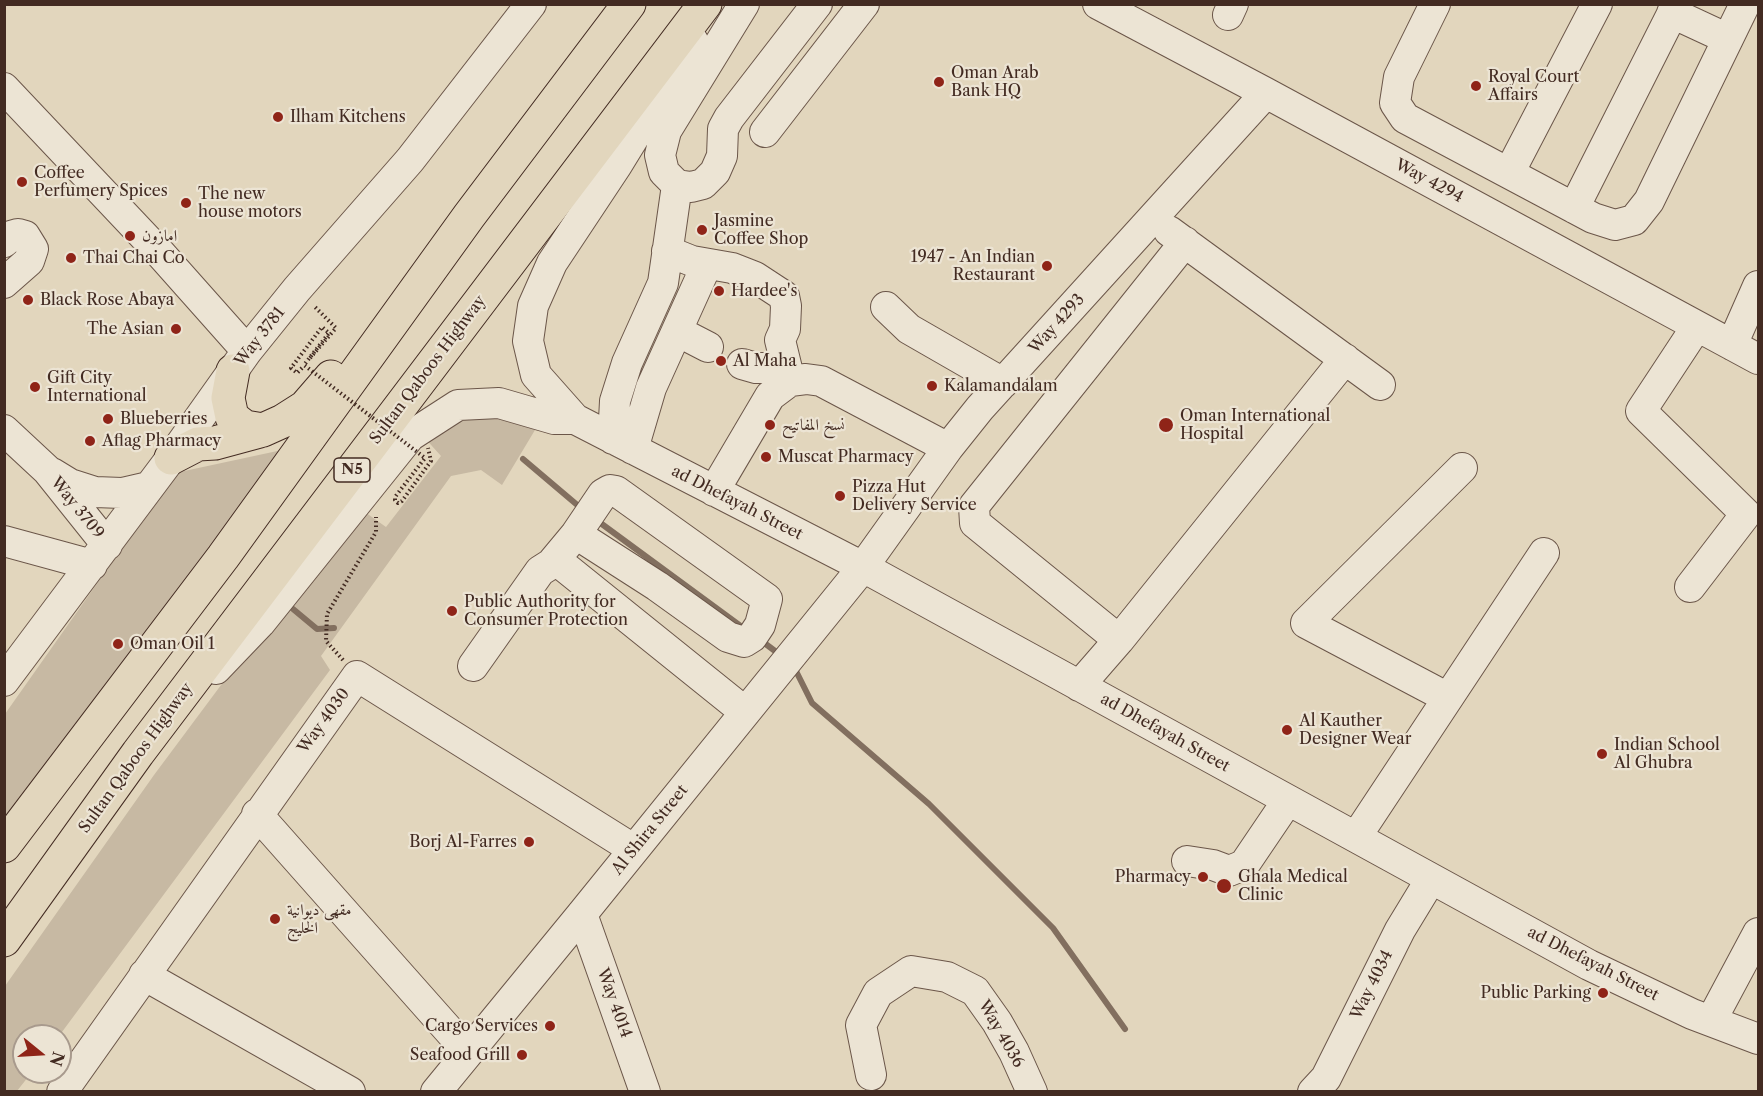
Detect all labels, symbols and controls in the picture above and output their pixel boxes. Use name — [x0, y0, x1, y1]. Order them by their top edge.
place label: Oman Arab Bank HQ — [951, 63, 1039, 101]
place label: Royal Court Affairs — [1488, 67, 1579, 105]
marker: Oman Arab Bank HQ — [932, 75, 946, 89]
marker: Royal Court Affairs — [1469, 79, 1483, 93]
place label: Ilham Kitchens — [290, 107, 406, 127]
marker: Ilham Kitchens — [271, 110, 285, 124]
street label: Way 4294 — [1392, 155, 1466, 207]
place label: Coffee Perfumery Spices — [34, 163, 168, 201]
marker: Coffee Perfumery Spices — [15, 175, 29, 189]
place label: The new house motors — [198, 184, 302, 222]
marker: The new house motors — [179, 196, 193, 210]
place label: Jasmine Coffee Shop — [714, 211, 808, 249]
marker: Jasmine Coffee Shop — [695, 223, 709, 237]
place label: امازون — [142, 226, 177, 246]
marker: امازون — [123, 229, 137, 243]
place label: 1947 - An Indian Restaurant — [911, 247, 1035, 285]
place label: Thai Chai Co — [83, 248, 185, 268]
marker: Thai Chai Co — [64, 251, 78, 265]
marker: 1947 - An Indian Restaurant — [1040, 259, 1054, 273]
place label: Hardee's — [731, 281, 797, 301]
marker: Hardee's — [712, 284, 726, 298]
place label: Black Rose Abaya — [40, 290, 174, 310]
street label: Way 4293 — [1025, 290, 1089, 358]
street label: Sultan Qaboos Highway — [366, 292, 490, 448]
marker: Black Rose Abaya — [21, 293, 35, 307]
street label: Way 3781 — [231, 303, 289, 371]
place label: The Asian — [87, 319, 164, 339]
marker: The Asian — [169, 322, 183, 336]
place label: Al Maha — [733, 351, 797, 371]
marker: Al Maha — [714, 354, 728, 368]
place label: Gift City International — [47, 368, 146, 406]
place label: Kalamandalam — [944, 376, 1058, 396]
marker: Kalamandalam — [925, 379, 939, 393]
marker: Gift City International — [28, 380, 42, 394]
place label: Oman International Hospital — [1180, 406, 1330, 444]
place label: Blueberries — [120, 409, 208, 429]
marker: Blueberries — [101, 412, 115, 426]
place label: نسخ المفاتيح — [782, 415, 845, 435]
marker: Oman International Hospital — [1157, 416, 1175, 434]
marker: نسخ المفاتيح — [763, 418, 777, 432]
place label: Aflag Pharmacy — [102, 431, 221, 451]
marker: Aflag Pharmacy — [83, 434, 97, 448]
place label: Muscat Pharmacy — [778, 447, 914, 467]
marker: Muscat Pharmacy — [759, 450, 773, 464]
road number: N5 — [334, 458, 370, 482]
street label: ad Dhefayah Street — [668, 462, 806, 544]
street label: Way 3709 — [46, 473, 108, 543]
place label: Pizza Hut Delivery Service — [852, 477, 977, 515]
marker: Pizza Hut Delivery Service — [833, 489, 847, 503]
place label: Public Authority for Consumer Protection — [464, 592, 628, 630]
marker: Public Authority for Consumer Protection — [445, 604, 459, 618]
place label: Oman Oil 1 — [130, 634, 215, 654]
marker: Oman Oil 1 — [111, 637, 125, 651]
street label: Sultan Qaboos Highway — [75, 679, 197, 837]
street label: Way 4030 — [294, 685, 354, 757]
street label: ad Dhefayah Street — [1097, 690, 1233, 776]
place label: Al Kauther Designer Wear — [1299, 711, 1411, 749]
marker: Al Kauther Designer Wear — [1280, 723, 1294, 737]
place label: Indian School Al Ghubra — [1614, 735, 1720, 773]
marker: Indian School Al Ghubra — [1595, 747, 1609, 761]
street label: Al Shira Street — [608, 781, 692, 879]
place label: Borj Al-Farres — [409, 832, 517, 852]
marker: Borj Al-Farres — [522, 835, 536, 849]
place label: Pharmacy — [1115, 867, 1191, 887]
place label: Ghala Medical Clinic — [1238, 867, 1348, 905]
marker: Pharmacy — [1196, 870, 1210, 884]
marker: Ghala Medical Clinic — [1215, 877, 1233, 895]
place label: مقهى ديوانية الخليج — [287, 900, 352, 938]
marker: مقهى ديوانية الخليج — [268, 912, 282, 926]
street label: ad Dhefayah Street — [1524, 923, 1662, 1005]
street label: Way 4034 — [1347, 947, 1397, 1023]
street label: Way 4014 — [593, 966, 635, 1040]
place label: Public Parking — [1481, 983, 1591, 1003]
marker: Public Parking — [1596, 986, 1610, 1000]
street label: Way 4036 — [974, 997, 1028, 1071]
place label: Cargo Services — [425, 1016, 538, 1036]
marker: Cargo Services — [543, 1019, 557, 1033]
north arrow — [12, 1024, 72, 1084]
place label: Seafood Grill — [410, 1045, 510, 1065]
marker: Seafood Grill — [515, 1048, 529, 1062]
text: N — [46, 1049, 69, 1069]

